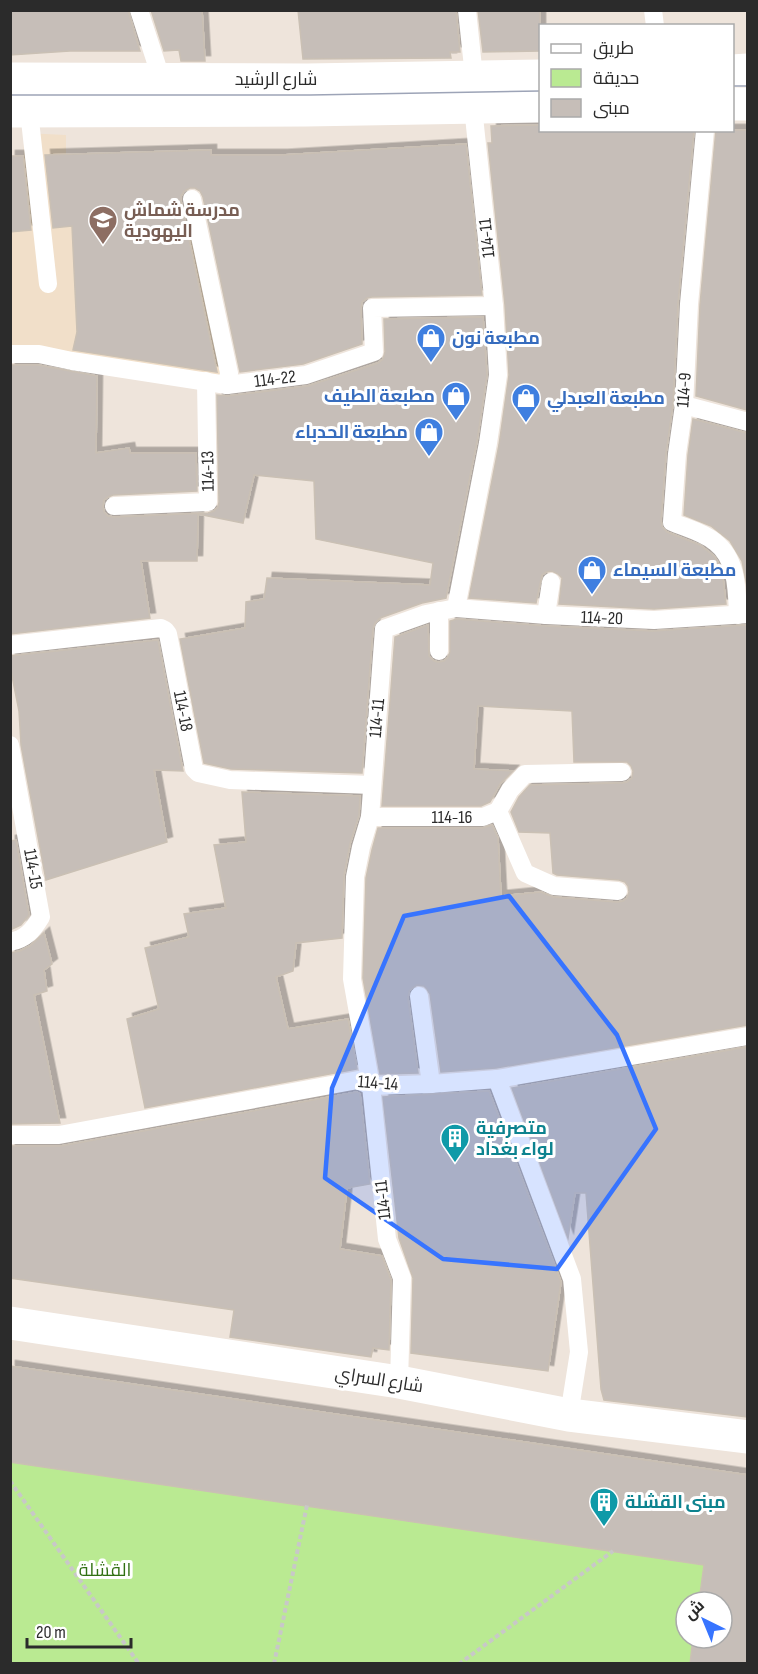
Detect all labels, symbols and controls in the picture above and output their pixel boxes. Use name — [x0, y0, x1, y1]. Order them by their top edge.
legend — [539, 24, 734, 132]
text: طريق — [593, 38, 634, 60]
text: حديقة — [593, 68, 639, 89]
street label: شارع الرشيد — [235, 69, 317, 91]
text: مبنى — [593, 98, 630, 119]
place label: مدرسة شماش اليهودية — [124, 200, 240, 242]
school or university icon: مدرسة شماش اليهودية — [87, 204, 119, 246]
street label: 114-11 — [474, 217, 499, 259]
shop icon: مطبعة نون — [415, 322, 447, 364]
place label: مطبعة نون — [452, 328, 540, 349]
street label: 114-22 — [253, 366, 297, 392]
street label: 114-9 — [672, 372, 696, 408]
shop icon: مطبعة الطيف — [440, 380, 472, 422]
shop icon: مطبعة العبدلي — [510, 382, 542, 424]
place label: مطبعة الطيف — [324, 386, 435, 407]
place label: مطبعة العبدلي — [547, 388, 665, 413]
shop icon: مطبعة الحدباء — [413, 416, 445, 458]
place label: مطبعة الحدباء — [295, 422, 408, 443]
street label: 114-13 — [197, 451, 219, 491]
shop icon: مطبعة السيماء — [576, 554, 608, 596]
place label: مطبعة السيماء — [613, 560, 736, 581]
street label: 114-20 — [581, 607, 623, 629]
street label: 114-18 — [169, 689, 197, 733]
street label: 114-11 — [365, 697, 389, 739]
street label: 114-16 — [432, 807, 473, 828]
street label: 114-15 — [19, 847, 47, 891]
street label: 114-14 — [357, 1071, 399, 1095]
place label: متصرفية لواء بغداد — [476, 1118, 554, 1160]
building icon: متصرفية لواء بغداد — [439, 1122, 471, 1164]
street label: 114-11 — [370, 1179, 395, 1221]
street label: شارع السراي — [333, 1363, 425, 1400]
building icon: مبنى القشلة — [588, 1486, 620, 1528]
place label: مبنى القشلة — [625, 1492, 726, 1513]
park label: القشلة — [79, 1560, 131, 1581]
north arrow — [674, 1590, 734, 1650]
text: ش — [681, 1596, 709, 1624]
scale bar — [27, 1611, 130, 1649]
text: 20 m — [36, 1622, 66, 1643]

